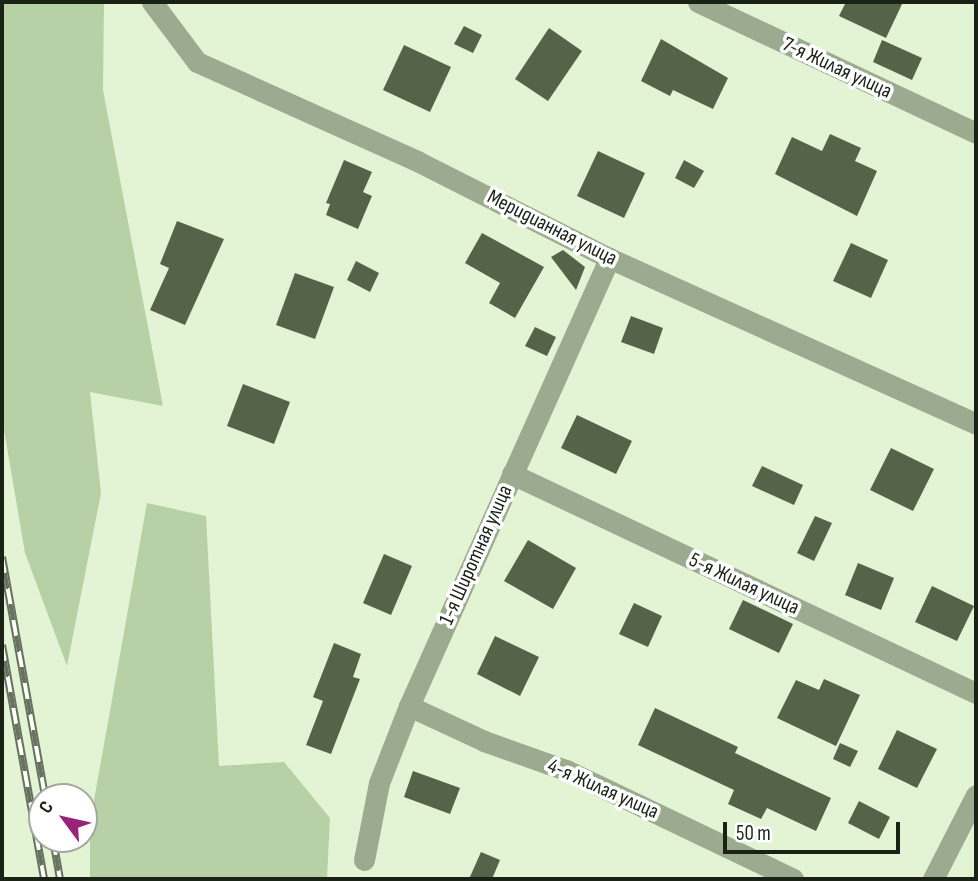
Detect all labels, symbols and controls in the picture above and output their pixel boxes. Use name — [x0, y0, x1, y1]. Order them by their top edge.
street label: 7-я Жилая улица — [778, 32, 896, 104]
street label: Меридианная улица — [483, 185, 621, 271]
street label: 1-я Широтная улица — [434, 481, 518, 629]
street label: 5-я Жилая улица — [685, 548, 803, 620]
street label: 4-я Жилая улица — [544, 753, 662, 825]
north arrow — [28, 783, 98, 853]
text: С — [34, 797, 59, 818]
scale bar — [726, 808, 903, 852]
text: 50 m — [736, 821, 771, 846]

